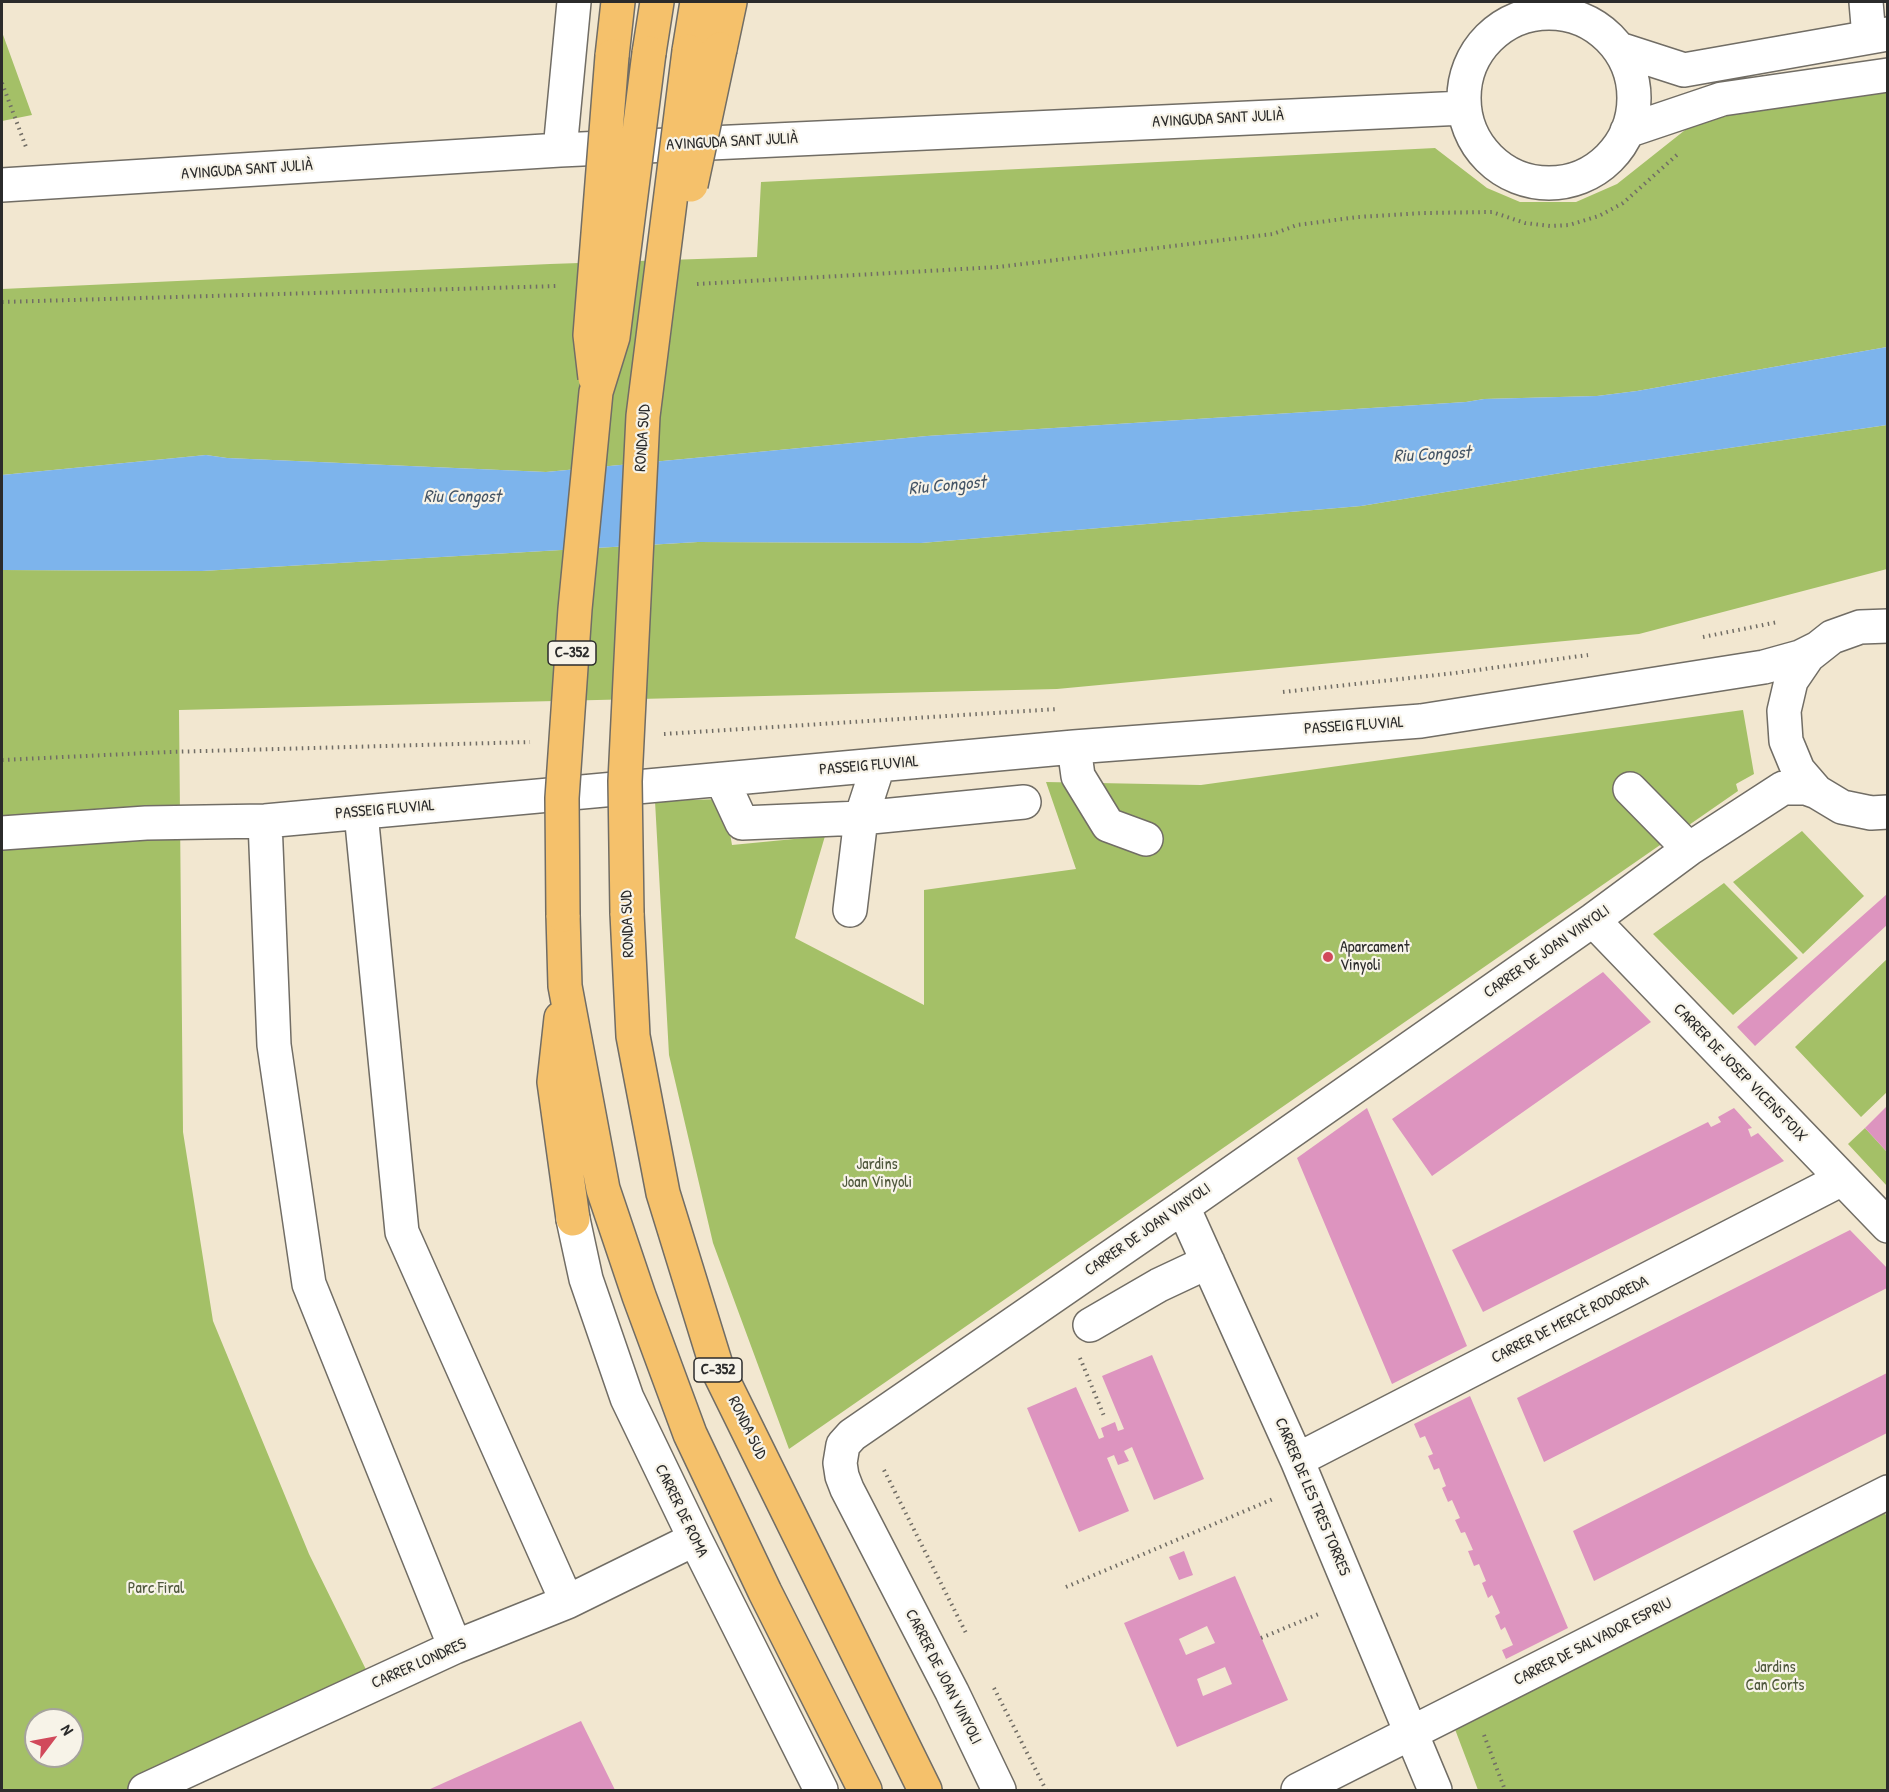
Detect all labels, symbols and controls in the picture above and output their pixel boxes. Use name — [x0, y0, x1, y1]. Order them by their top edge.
street label: AVINGUDA SANT JULIÀ — [1152, 106, 1284, 132]
street label: AVINGUDA SANT JULIÀ — [666, 129, 798, 155]
street label: AVINGUDA SANT JULIÀ — [181, 156, 313, 184]
street label: RONDA SUD — [631, 404, 655, 472]
water label: Riu Congost — [1393, 442, 1471, 468]
water label: Riu Congost — [908, 472, 986, 500]
water label: Riu Congost — [423, 486, 501, 508]
road number: C-352 — [548, 641, 596, 665]
street label: PASSEIG FLUVIAL — [1304, 713, 1404, 739]
street label: PASSEIG FLUVIAL — [819, 752, 919, 780]
street label: PASSEIG FLUVIAL — [335, 796, 435, 824]
street label: RONDA SUD — [617, 890, 639, 958]
street label: CARRER DE JOAN VINYOLI — [1480, 901, 1614, 1003]
place label: Aparcament Vinyoli — [1340, 938, 1410, 976]
marker: Aparcament Vinyoli — [1321, 950, 1335, 964]
street label: CARRER DE JOSEP VICENS FOIX — [1669, 1000, 1811, 1146]
park label: Jardins Joan Vinyoli — [842, 1155, 912, 1193]
street label: CARRER DE JOAN VINYOLI — [1081, 1179, 1215, 1281]
street label: CARRER DE MERCÈ RODOREDA — [1488, 1272, 1652, 1368]
road number: C-352 — [694, 1358, 742, 1382]
street label: RONDA SUD — [724, 1393, 770, 1463]
street label: CARRER DE LES TRES TORRES — [1270, 1415, 1354, 1579]
street label: CARRER DE ROMA — [650, 1461, 712, 1561]
park label: Parc Firal — [128, 1579, 184, 1599]
street label: CARRER DE SALVADOR ESPRIU — [1511, 1594, 1675, 1690]
street label: CARRER DE JOAN VINYOLI — [901, 1606, 985, 1748]
street label: CARRER LONDRES — [369, 1635, 469, 1693]
park label: Jardins Can Corts — [1746, 1658, 1804, 1696]
north arrow — [24, 1708, 84, 1768]
text: N — [56, 1720, 79, 1739]

